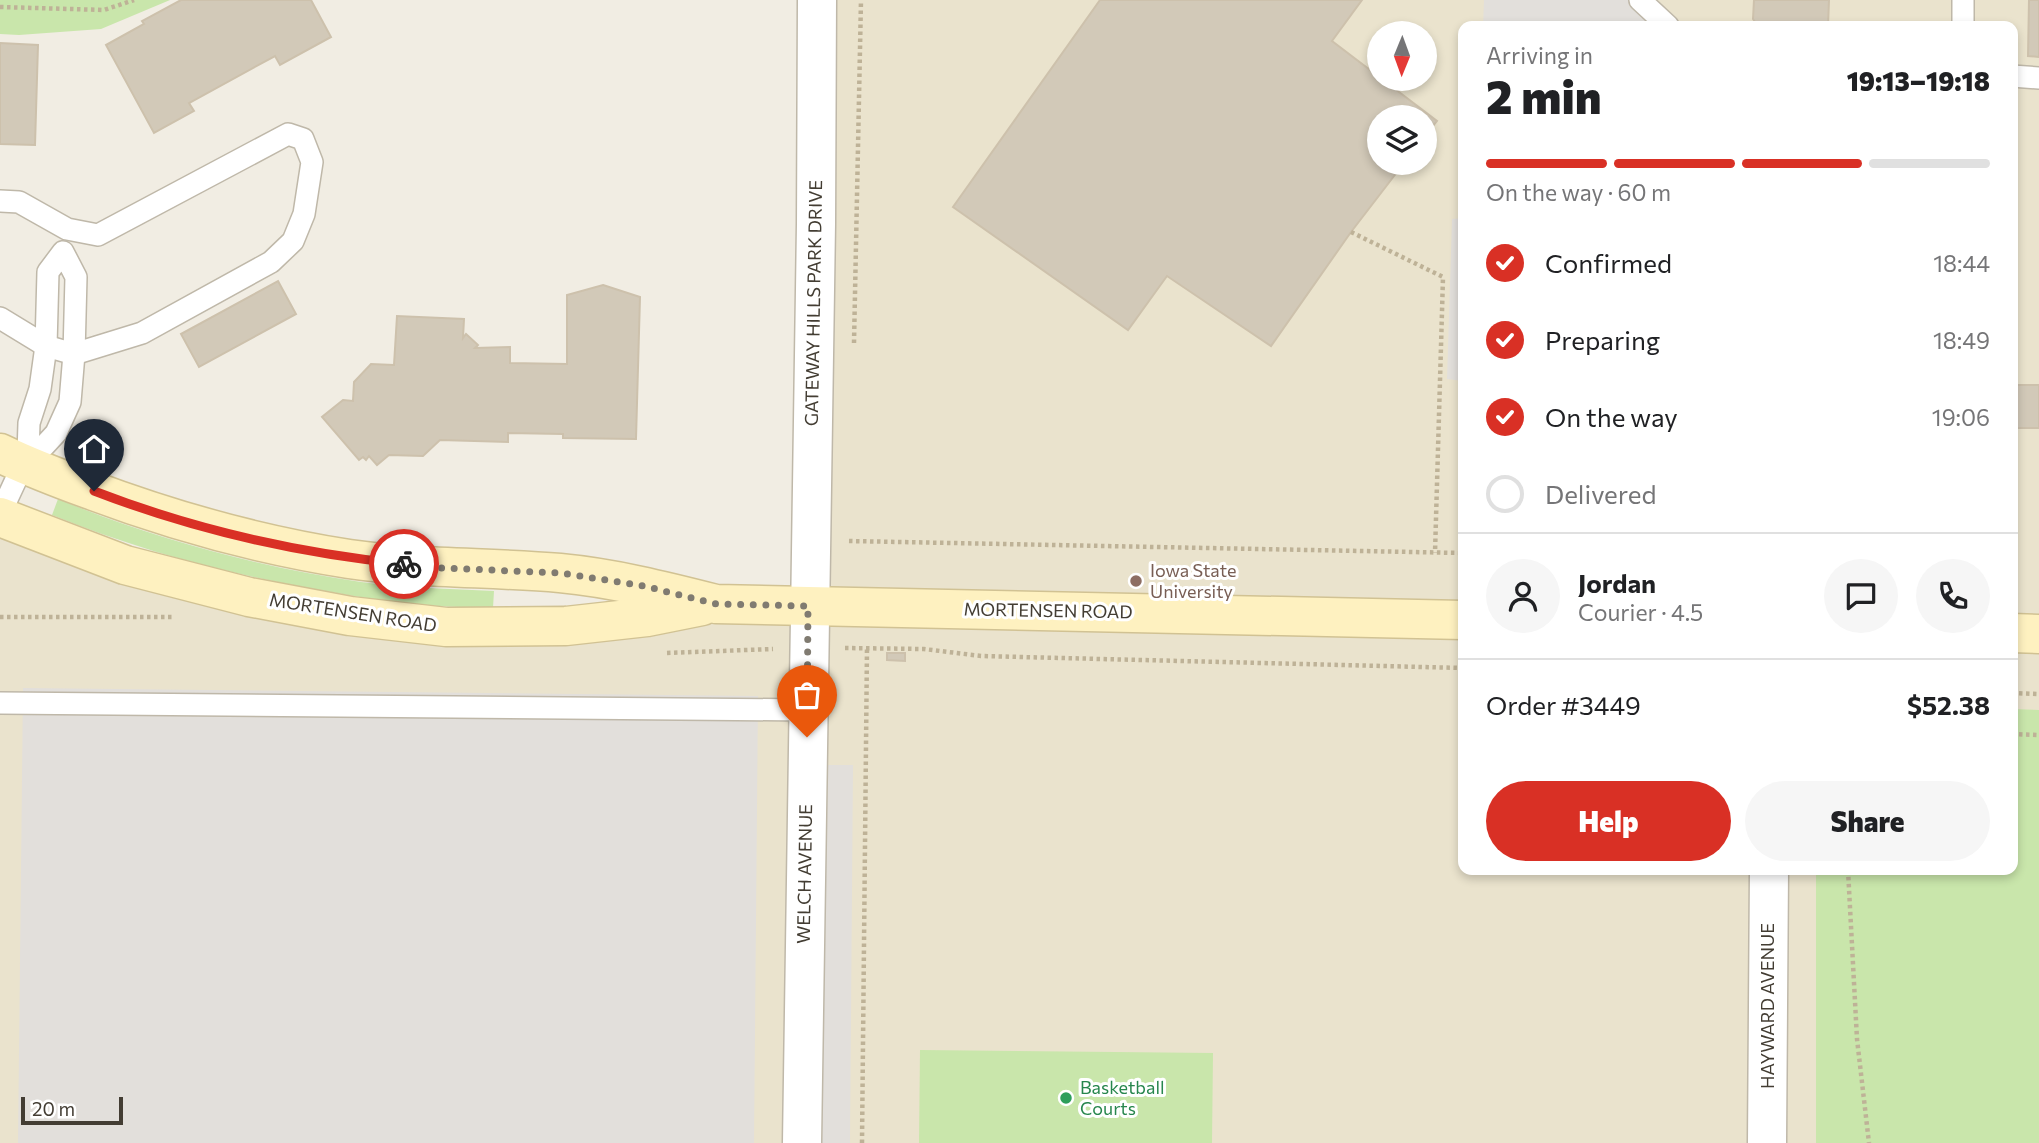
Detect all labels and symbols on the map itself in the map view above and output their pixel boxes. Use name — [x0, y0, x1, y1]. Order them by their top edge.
north arrow — [1367, 21, 1437, 91]
street label: GATEWAY HILLS PARK DRIVE — [800, 180, 826, 426]
pin — [64, 419, 124, 491]
courier — [369, 529, 439, 599]
place label: Iowa State University — [1150, 559, 1236, 602]
marker: Iowa State University — [1128, 573, 1144, 589]
street label: MORTENSEN ROAD — [268, 588, 438, 636]
street label: MORTENSEN ROAD — [963, 598, 1133, 622]
pin — [777, 665, 837, 737]
street label: WELCH AVENUE — [792, 804, 816, 944]
street label: HAYWARD AVENUE — [1756, 923, 1778, 1089]
place label: Basketball Courts — [1080, 1076, 1165, 1119]
marker: Basketball Courts — [1058, 1090, 1074, 1106]
scale bar — [21, 1094, 122, 1126]

